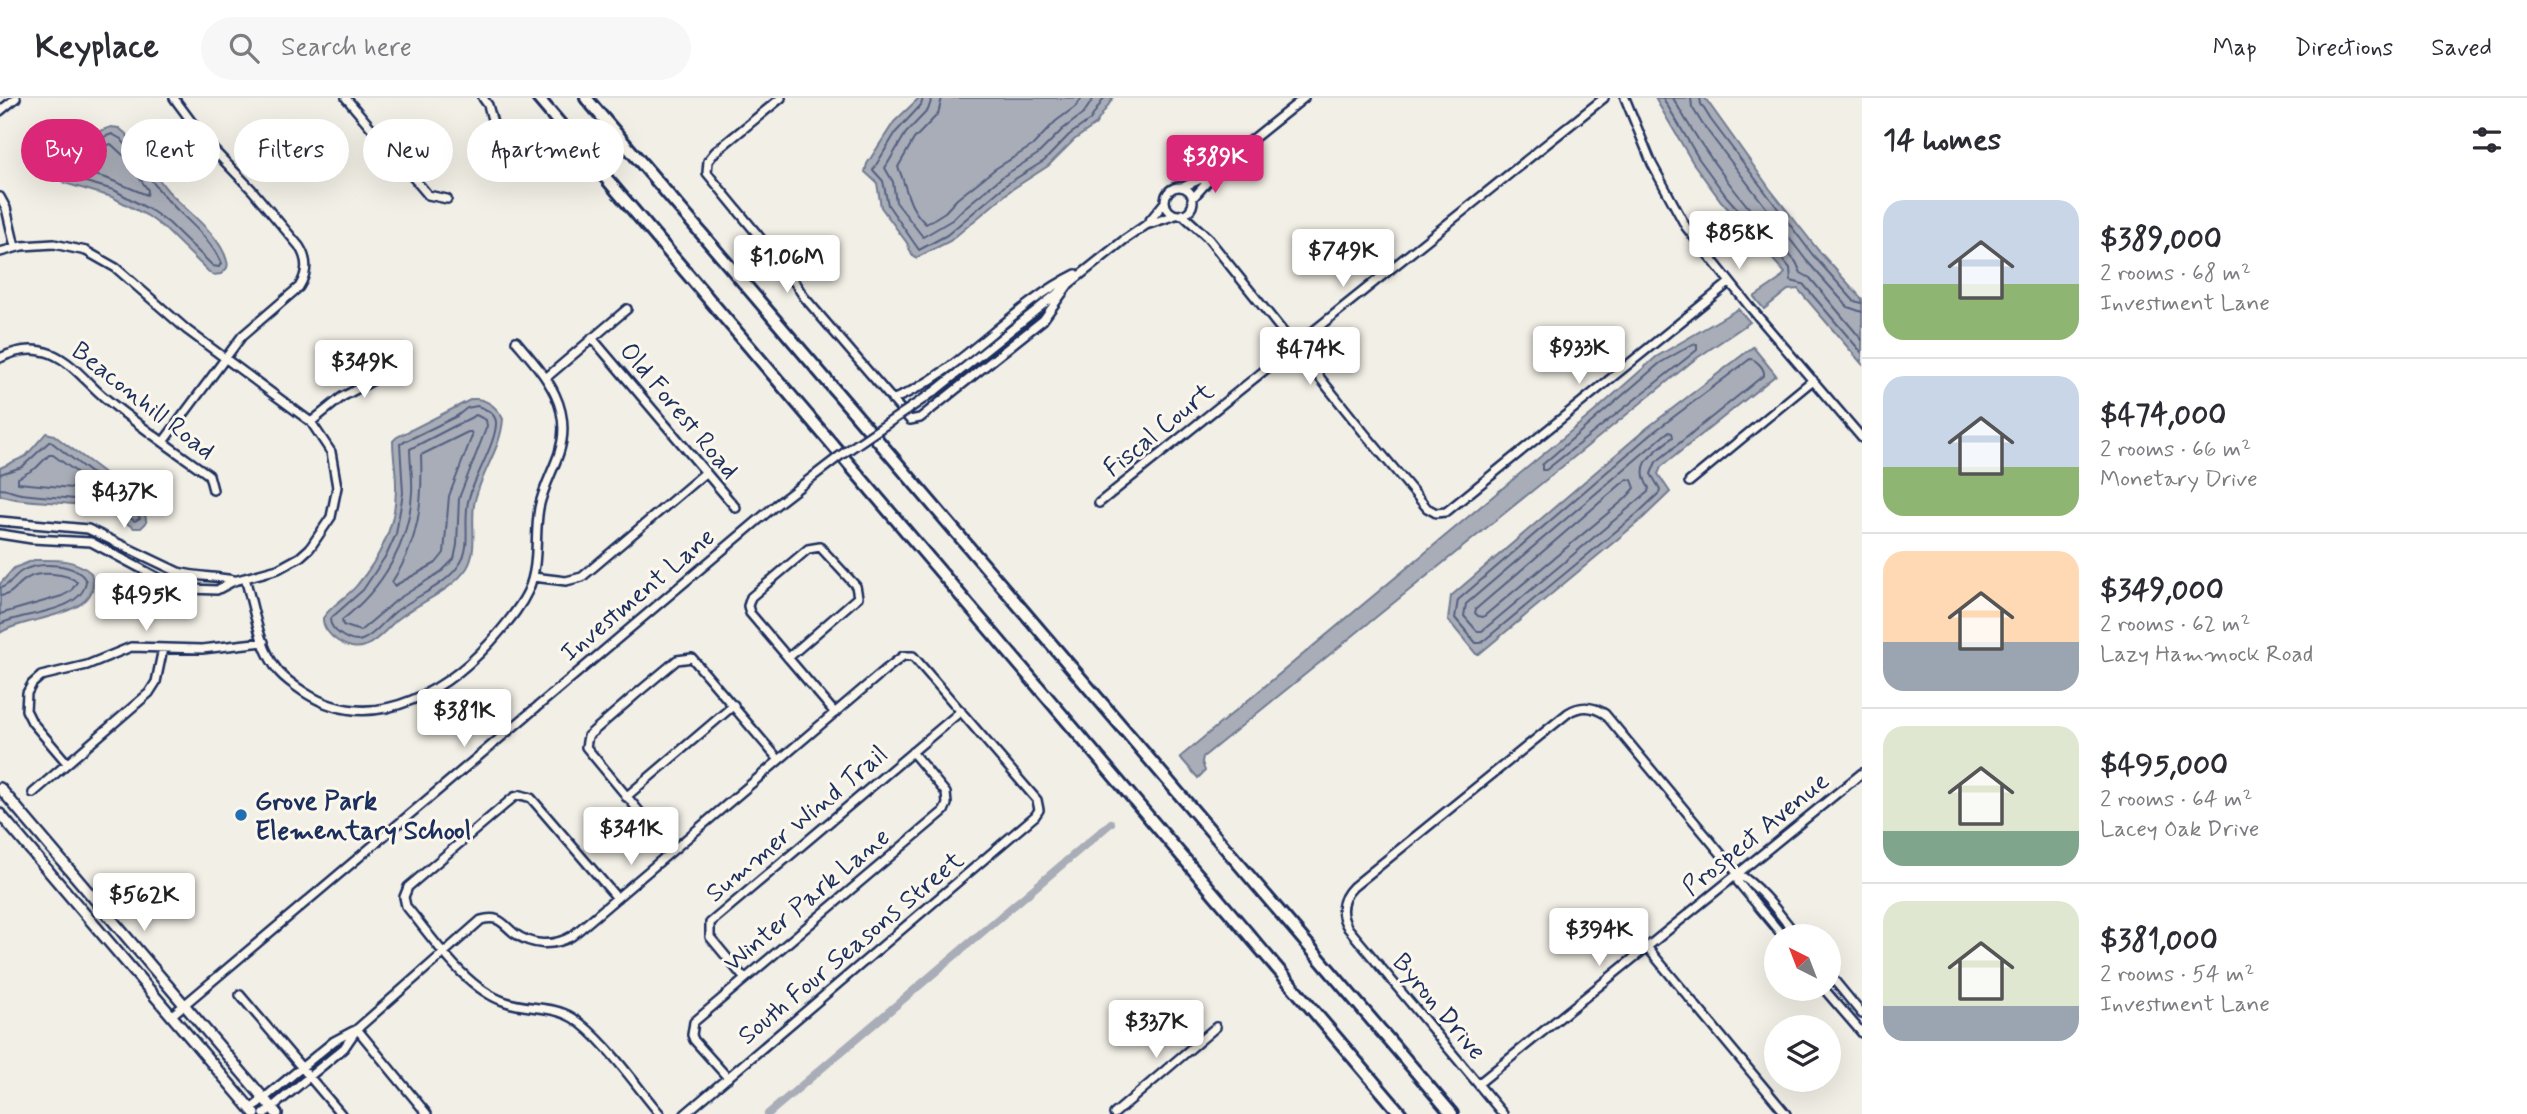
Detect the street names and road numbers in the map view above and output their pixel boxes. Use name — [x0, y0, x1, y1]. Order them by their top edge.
street label: Beaconhill Road — [64, 335, 222, 468]
street label: Old Forest Road — [611, 336, 746, 487]
street label: Fiscal Court — [1097, 376, 1222, 486]
street label: Investment Lane — [554, 521, 723, 670]
street label: Summer Wind Trail — [699, 738, 895, 911]
street label: Prospect Avenue — [1676, 765, 1837, 904]
street label: Winter Park Lane — [717, 821, 898, 980]
street label: South Four Seasons Street — [731, 844, 971, 1053]
street label: Byron Drive — [1384, 947, 1493, 1068]

